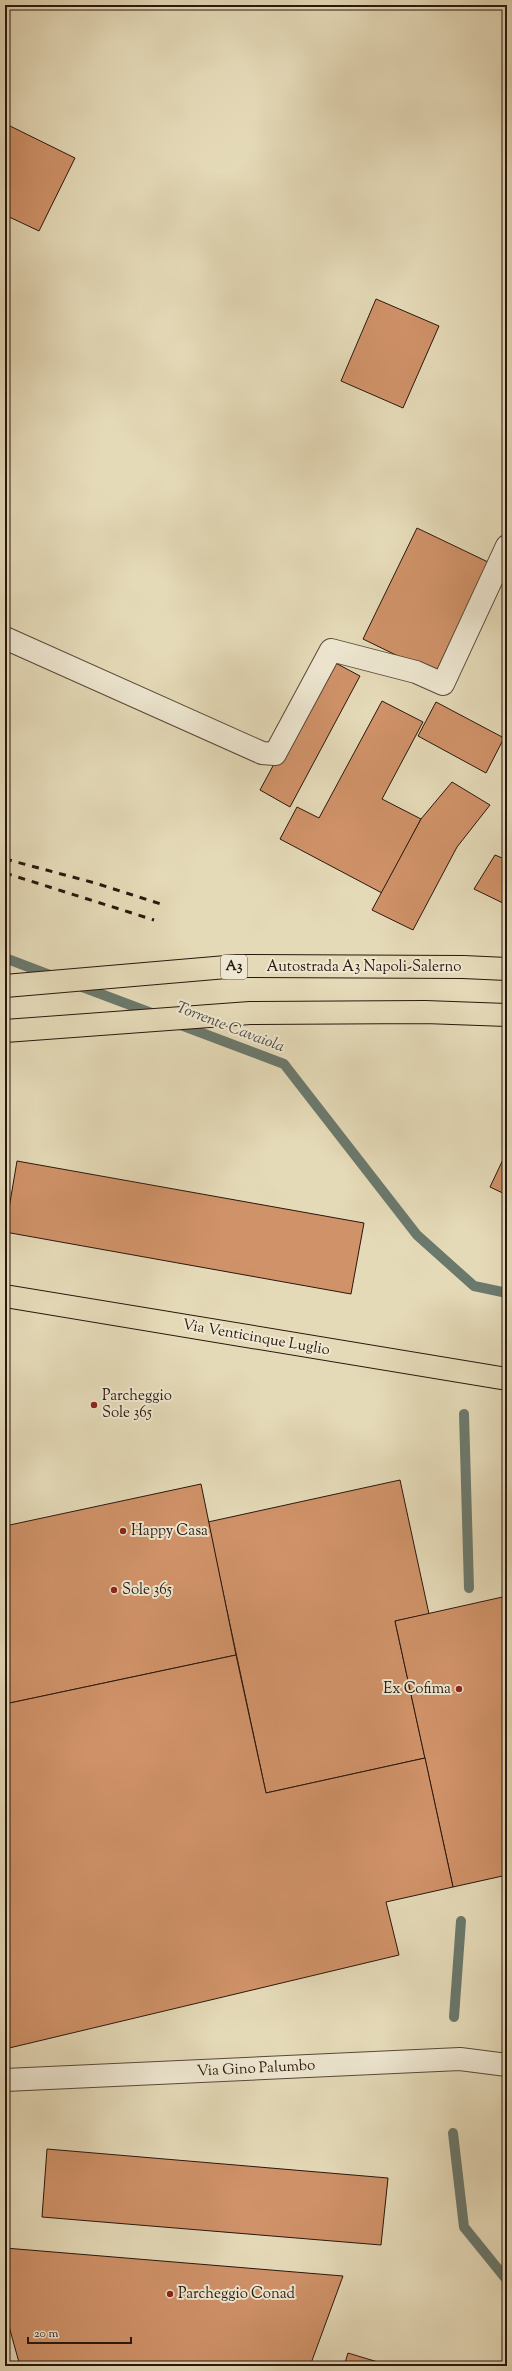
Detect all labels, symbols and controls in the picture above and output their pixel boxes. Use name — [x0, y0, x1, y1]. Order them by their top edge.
road number: A3 — [221, 955, 247, 979]
street label: Autostrada A3 Napoli-Salerno — [266, 957, 462, 978]
water label: Torrente Cavaiola — [172, 997, 288, 1059]
street label: Via Venticinque Luglio — [180, 1315, 332, 1361]
place label: Parcheggio Sole 365 — [102, 1386, 172, 1424]
marker: Parcheggio Sole 365 — [89, 1400, 99, 1410]
place label: Happy Casa — [131, 1521, 208, 1542]
marker: Happy Casa — [118, 1526, 128, 1536]
place label: Sole 365 — [122, 1580, 172, 1601]
marker: Sole 365 — [109, 1585, 119, 1595]
place label: Ex Cofima — [383, 1679, 451, 1700]
marker: Ex Cofima — [454, 1684, 464, 1694]
street label: Via Gino Palumbo — [196, 2055, 316, 2083]
place label: Parcheggio Conad — [178, 2284, 296, 2305]
marker: Parcheggio Conad — [165, 2289, 175, 2299]
scale bar — [28, 2319, 131, 2345]
text: 20 m — [34, 2325, 59, 2343]

